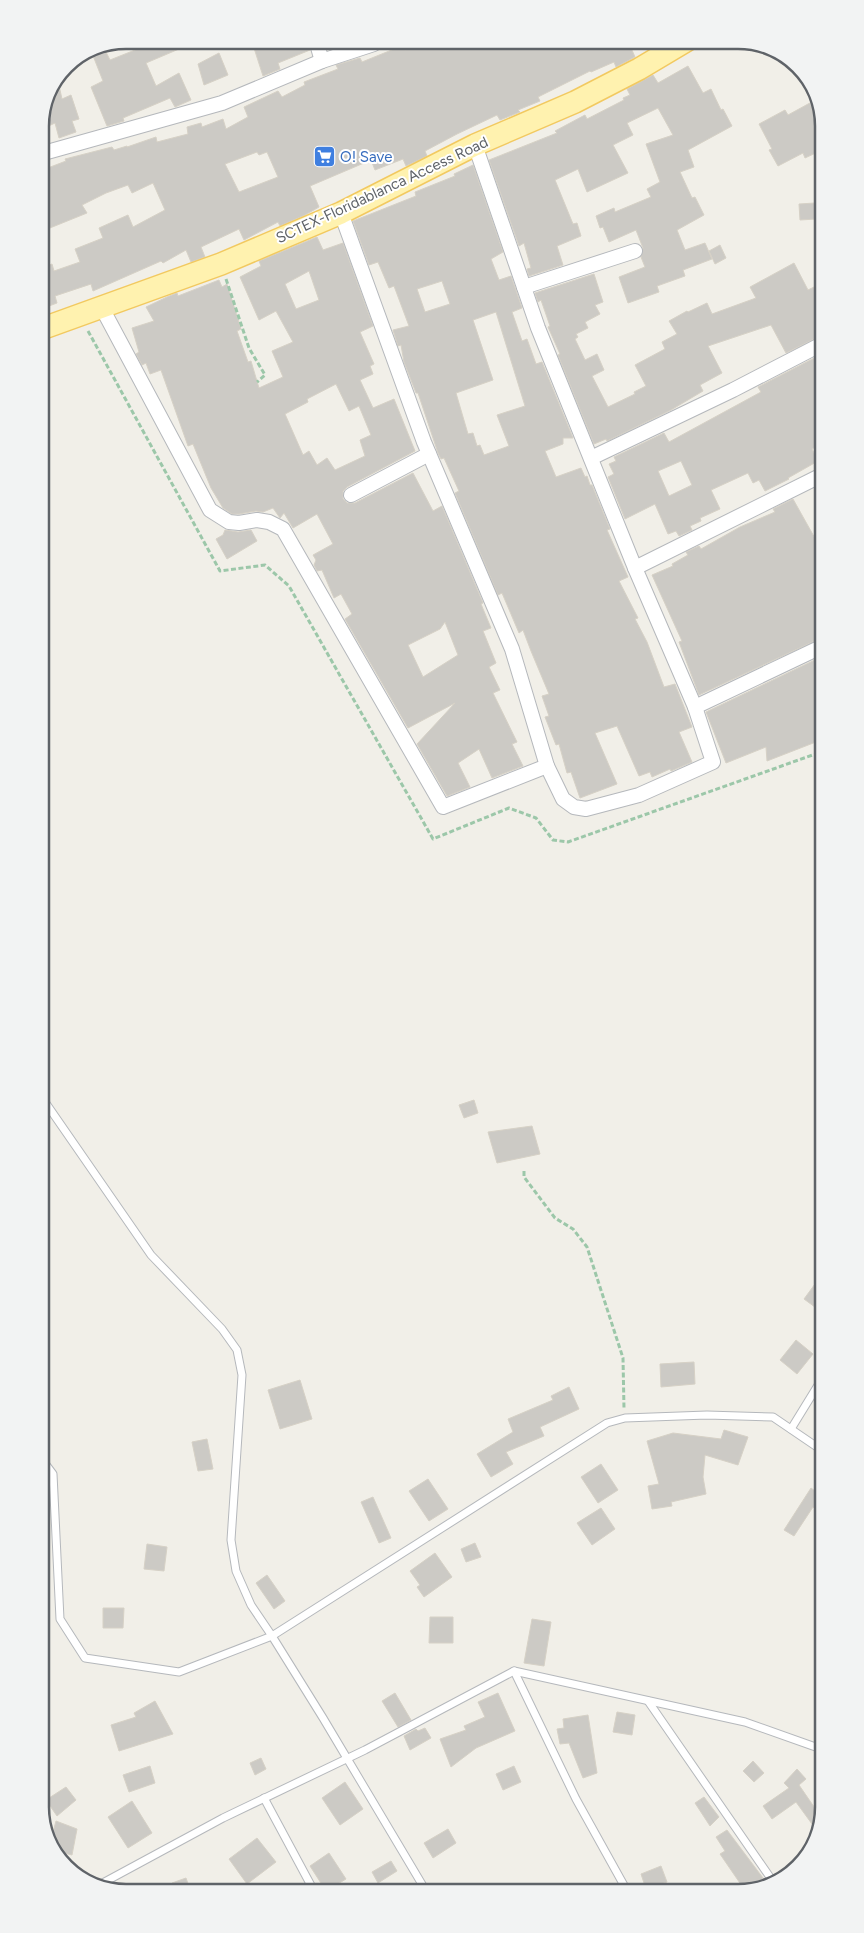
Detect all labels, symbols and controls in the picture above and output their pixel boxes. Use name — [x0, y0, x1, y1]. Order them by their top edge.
street label: SCTEX-Floridablanca Access Road — [273, 133, 491, 247]
supermarket icon: O! Save — [312, 145, 336, 169]
place label: O! Save — [340, 148, 392, 166]

